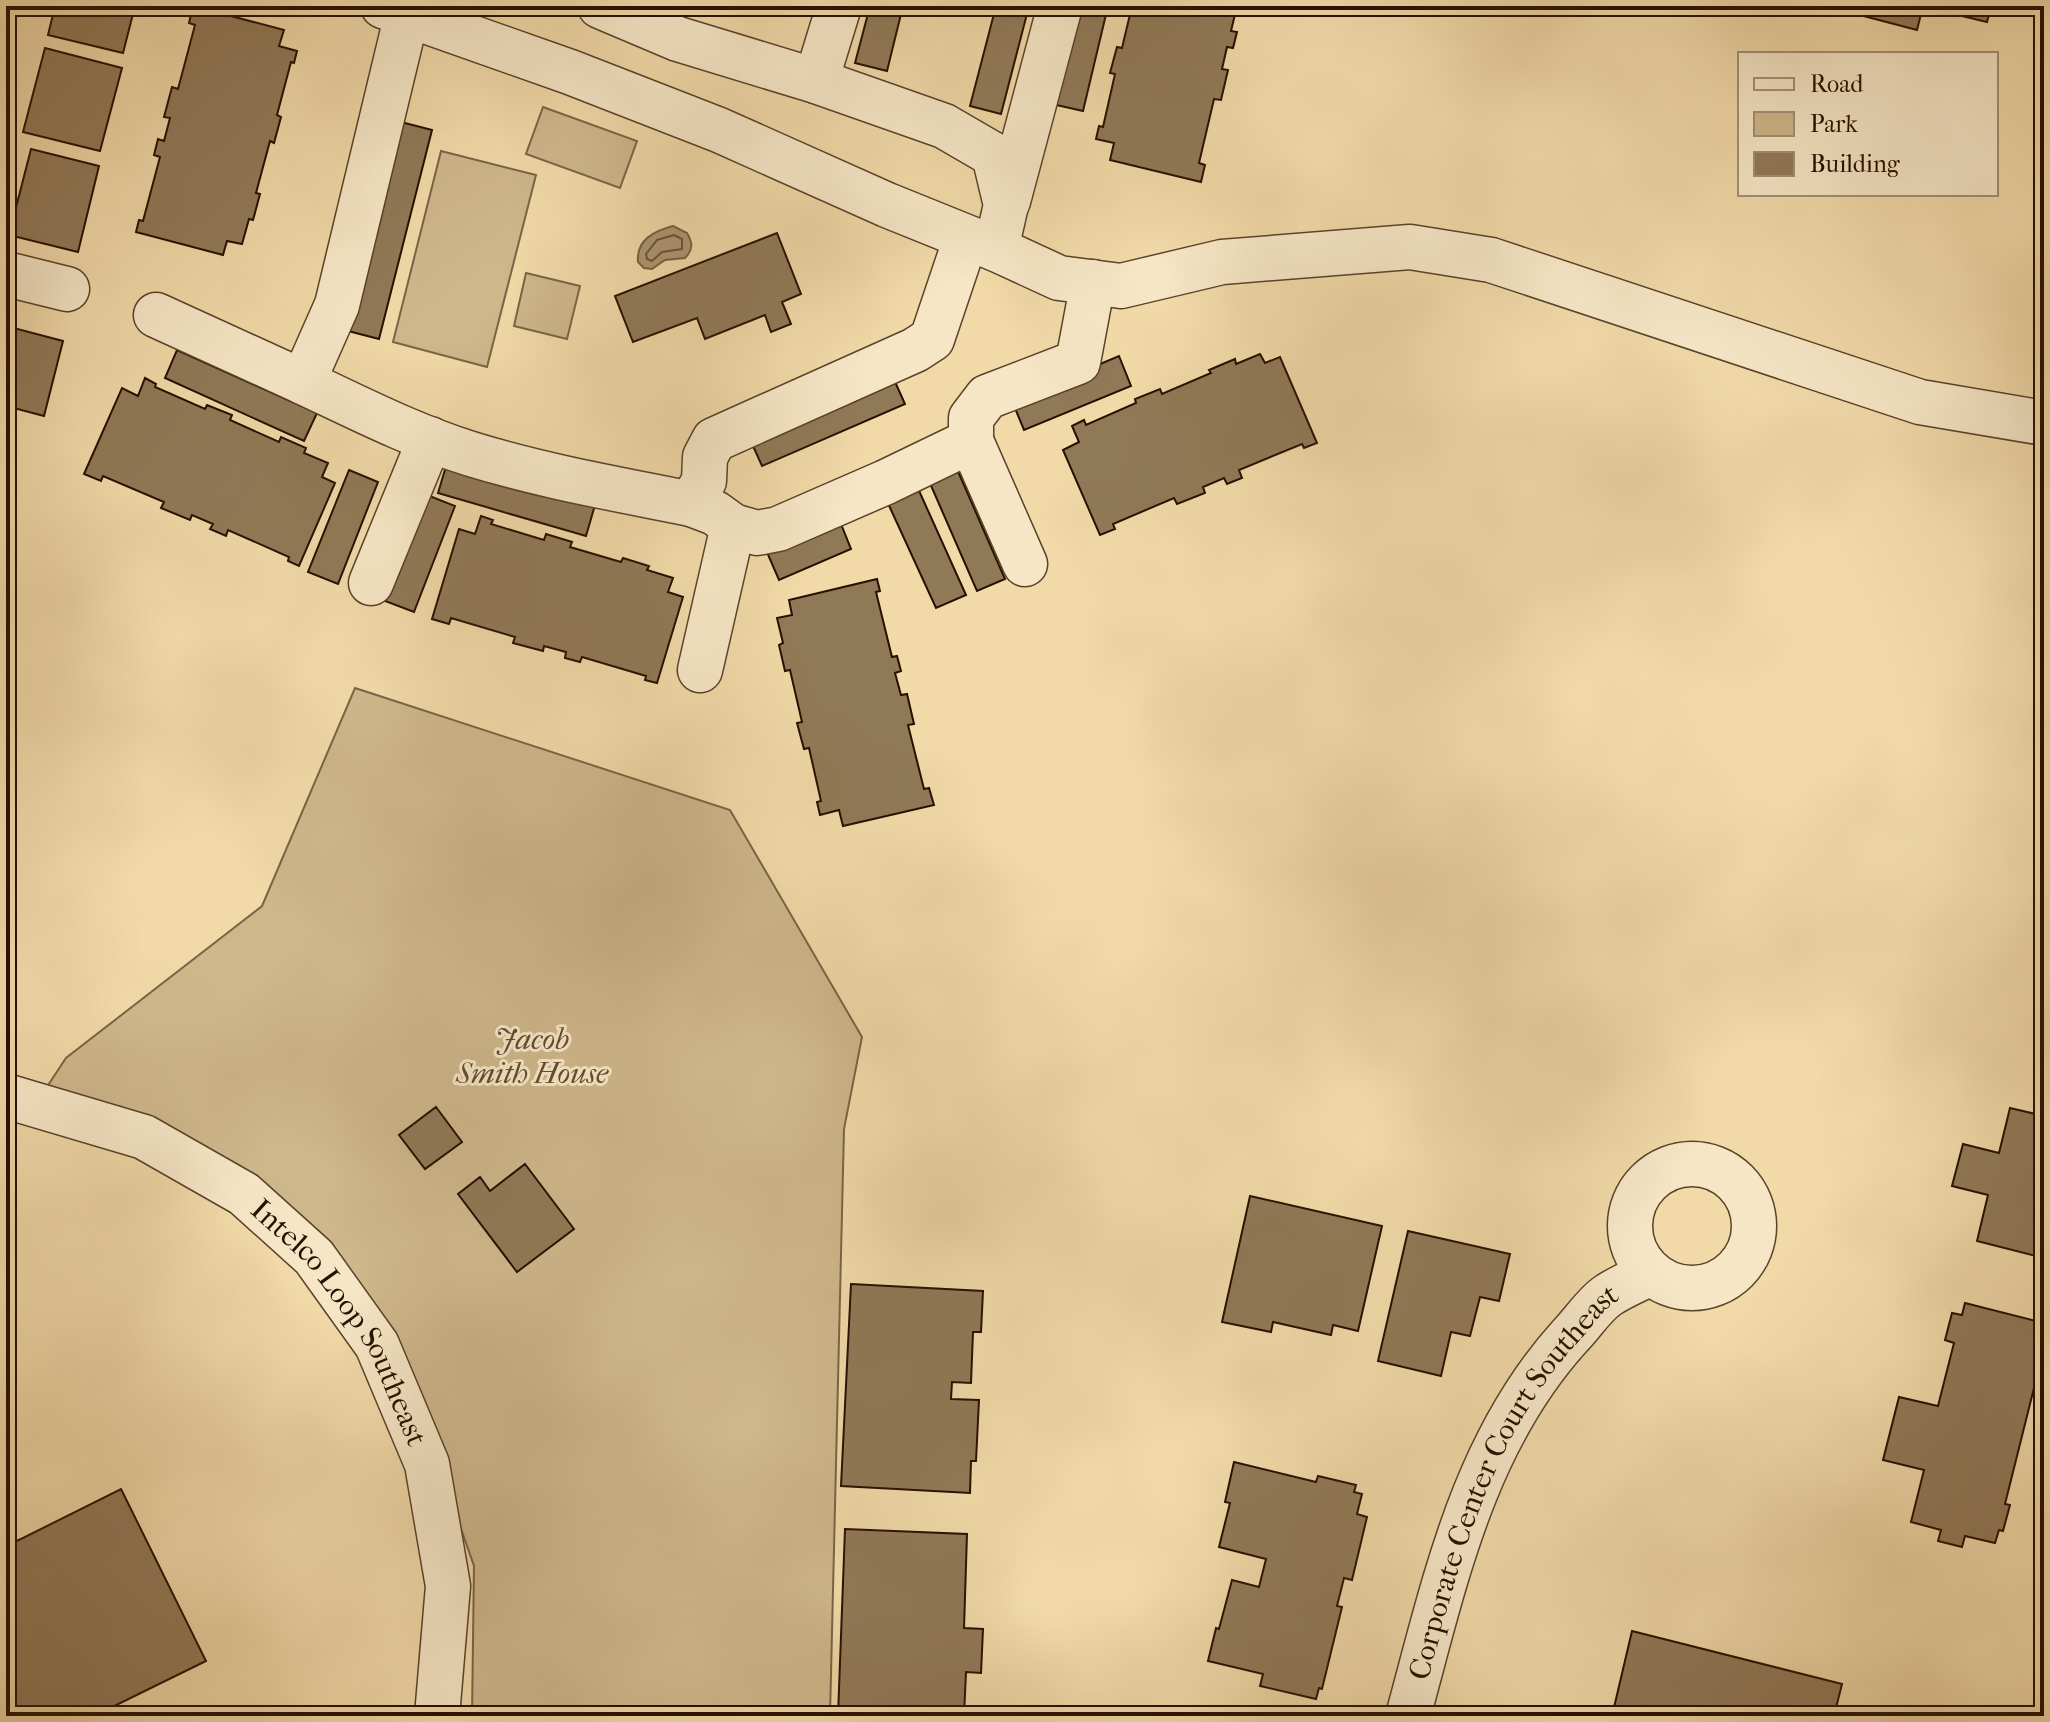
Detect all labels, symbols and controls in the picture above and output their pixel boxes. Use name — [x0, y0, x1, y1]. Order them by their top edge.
legend — [1738, 52, 1998, 196]
text: Road — [1810, 70, 1864, 98]
text: Park — [1810, 110, 1858, 138]
text: Building — [1810, 150, 1901, 178]
park label: Jacob Smith House — [455, 1022, 609, 1091]
street label: Intelco Loop Southeast — [244, 1192, 435, 1451]
street label: Corporate Center Court Southeast — [1401, 1276, 1625, 1683]

